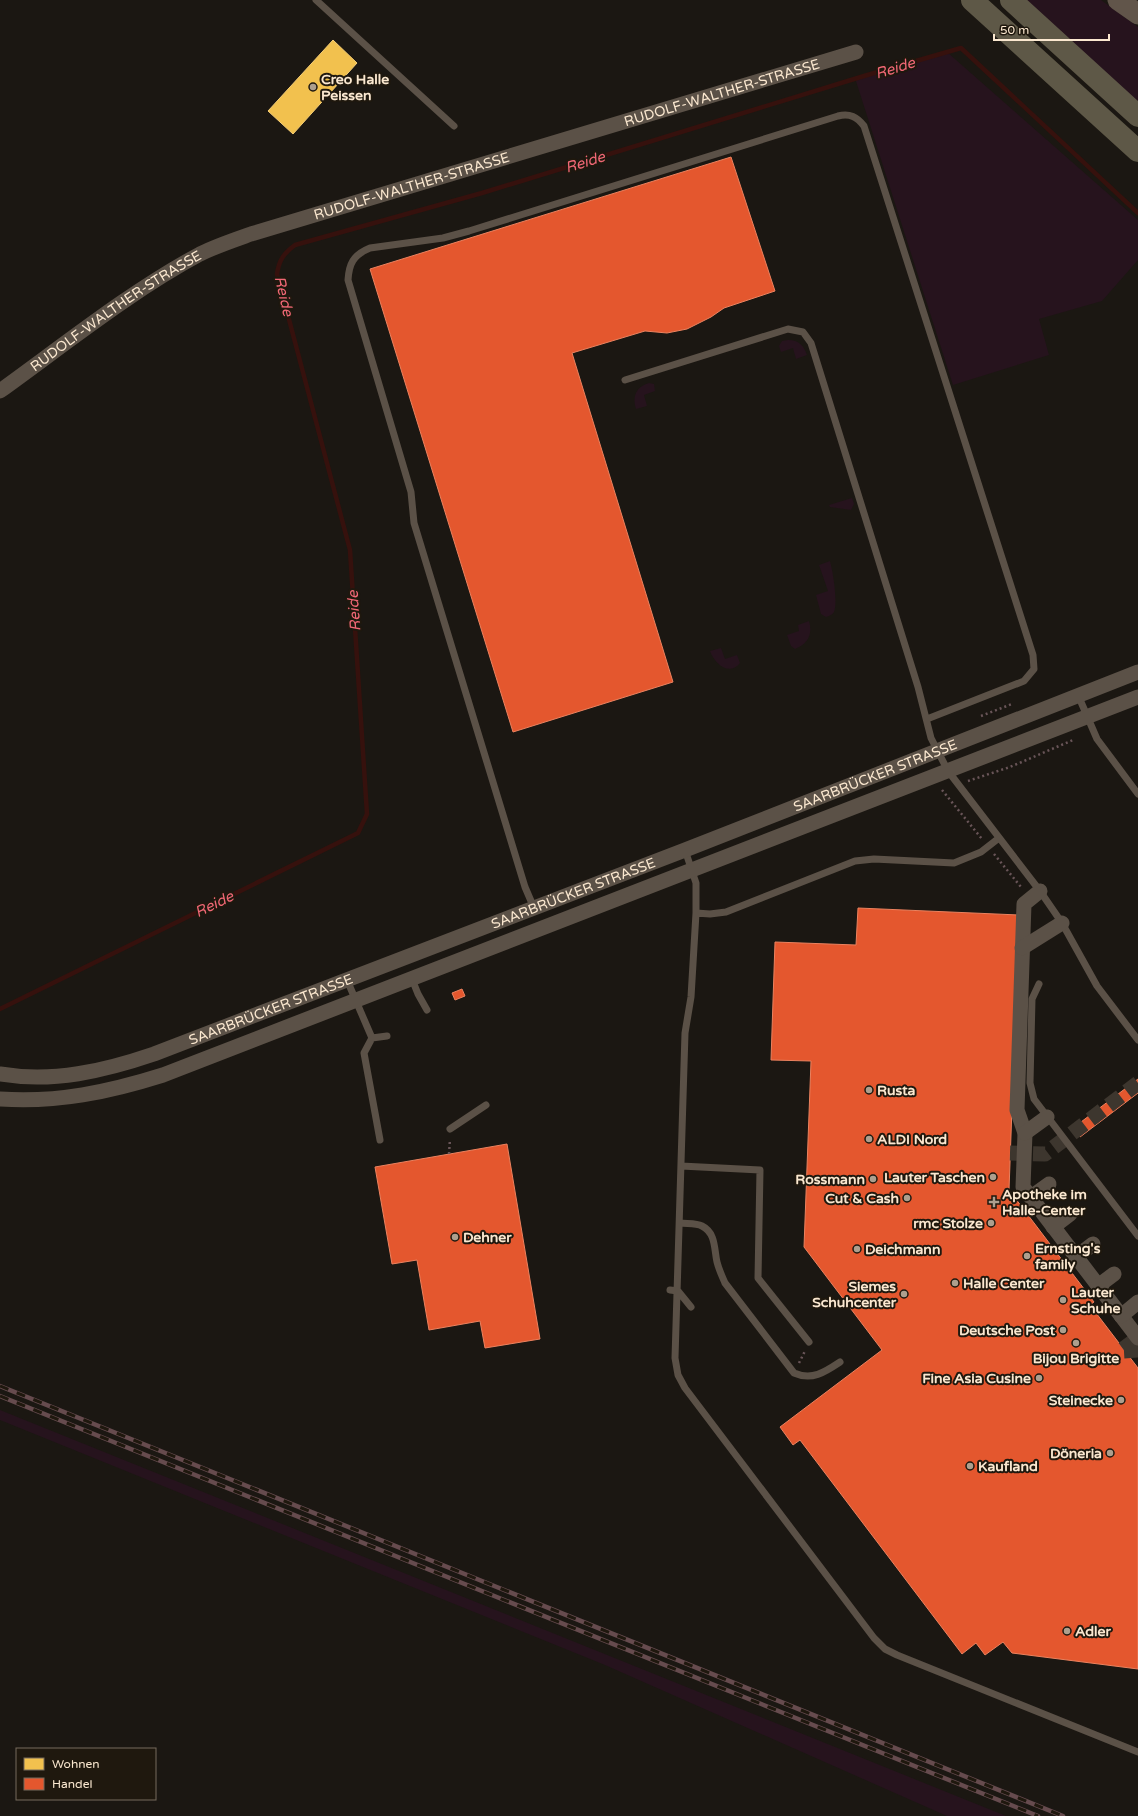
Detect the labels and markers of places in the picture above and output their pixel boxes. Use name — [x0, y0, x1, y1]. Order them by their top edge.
place label: Creo Halle Peissen — [321, 71, 389, 104]
marker: Creo Halle Peissen — [308, 82, 318, 92]
place label: Rusta — [877, 1082, 916, 1099]
marker: Rusta — [864, 1085, 874, 1095]
place label: ALDI Nord — [877, 1131, 947, 1148]
marker: ALDI Nord — [864, 1134, 874, 1144]
place label: Lauter Taschen — [884, 1169, 985, 1186]
place label: Rossmann — [795, 1171, 865, 1188]
marker: Lauter Taschen — [988, 1172, 998, 1182]
marker: Rossmann — [868, 1174, 878, 1184]
place label: Apotheke im Halle-Center — [1002, 1186, 1087, 1219]
place label: Cut & Cash — [825, 1190, 899, 1207]
marker: Cut & Cash — [902, 1193, 912, 1203]
marker: Apotheke im Halle-Center — [989, 1197, 999, 1207]
place label: rmc Stolze — [913, 1215, 983, 1232]
marker: rmc Stolze — [986, 1218, 996, 1228]
place label: Dehner — [463, 1229, 512, 1246]
marker: Dehner — [450, 1232, 460, 1242]
place label: Ernsting's family — [1034, 1240, 1101, 1273]
place label: Deichmann — [865, 1241, 940, 1258]
marker: Deichmann — [852, 1244, 862, 1254]
marker: Ernsting's family — [1022, 1251, 1032, 1261]
place label: Halle Center — [963, 1275, 1045, 1292]
place label: Siemes Schuhcenter — [812, 1278, 897, 1311]
marker: Halle Center — [950, 1278, 960, 1288]
place label: Lauter Schuhe — [1071, 1284, 1121, 1317]
marker: Siemes Schuhcenter — [899, 1289, 909, 1299]
marker: Lauter Schuhe — [1058, 1295, 1068, 1305]
place label: Deutsche Post — [959, 1322, 1056, 1339]
marker: Deutsche Post — [1058, 1325, 1068, 1335]
marker: Bijou Brigitte — [1071, 1338, 1081, 1348]
place label: Bijou Brigitte — [1033, 1350, 1119, 1367]
place label: Fine Asia Cusine — [922, 1370, 1031, 1387]
marker: Fine Asia Cusine — [1034, 1373, 1044, 1383]
place label: Steinecke — [1049, 1392, 1113, 1409]
marker: Steinecke — [1116, 1395, 1126, 1405]
place label: Döneria — [1050, 1445, 1102, 1462]
marker: Döneria — [1105, 1448, 1115, 1458]
place label: Kaufland — [978, 1458, 1038, 1475]
marker: Kaufland — [965, 1461, 975, 1471]
place label: Adler — [1075, 1623, 1112, 1640]
marker: Adler — [1062, 1626, 1072, 1636]

